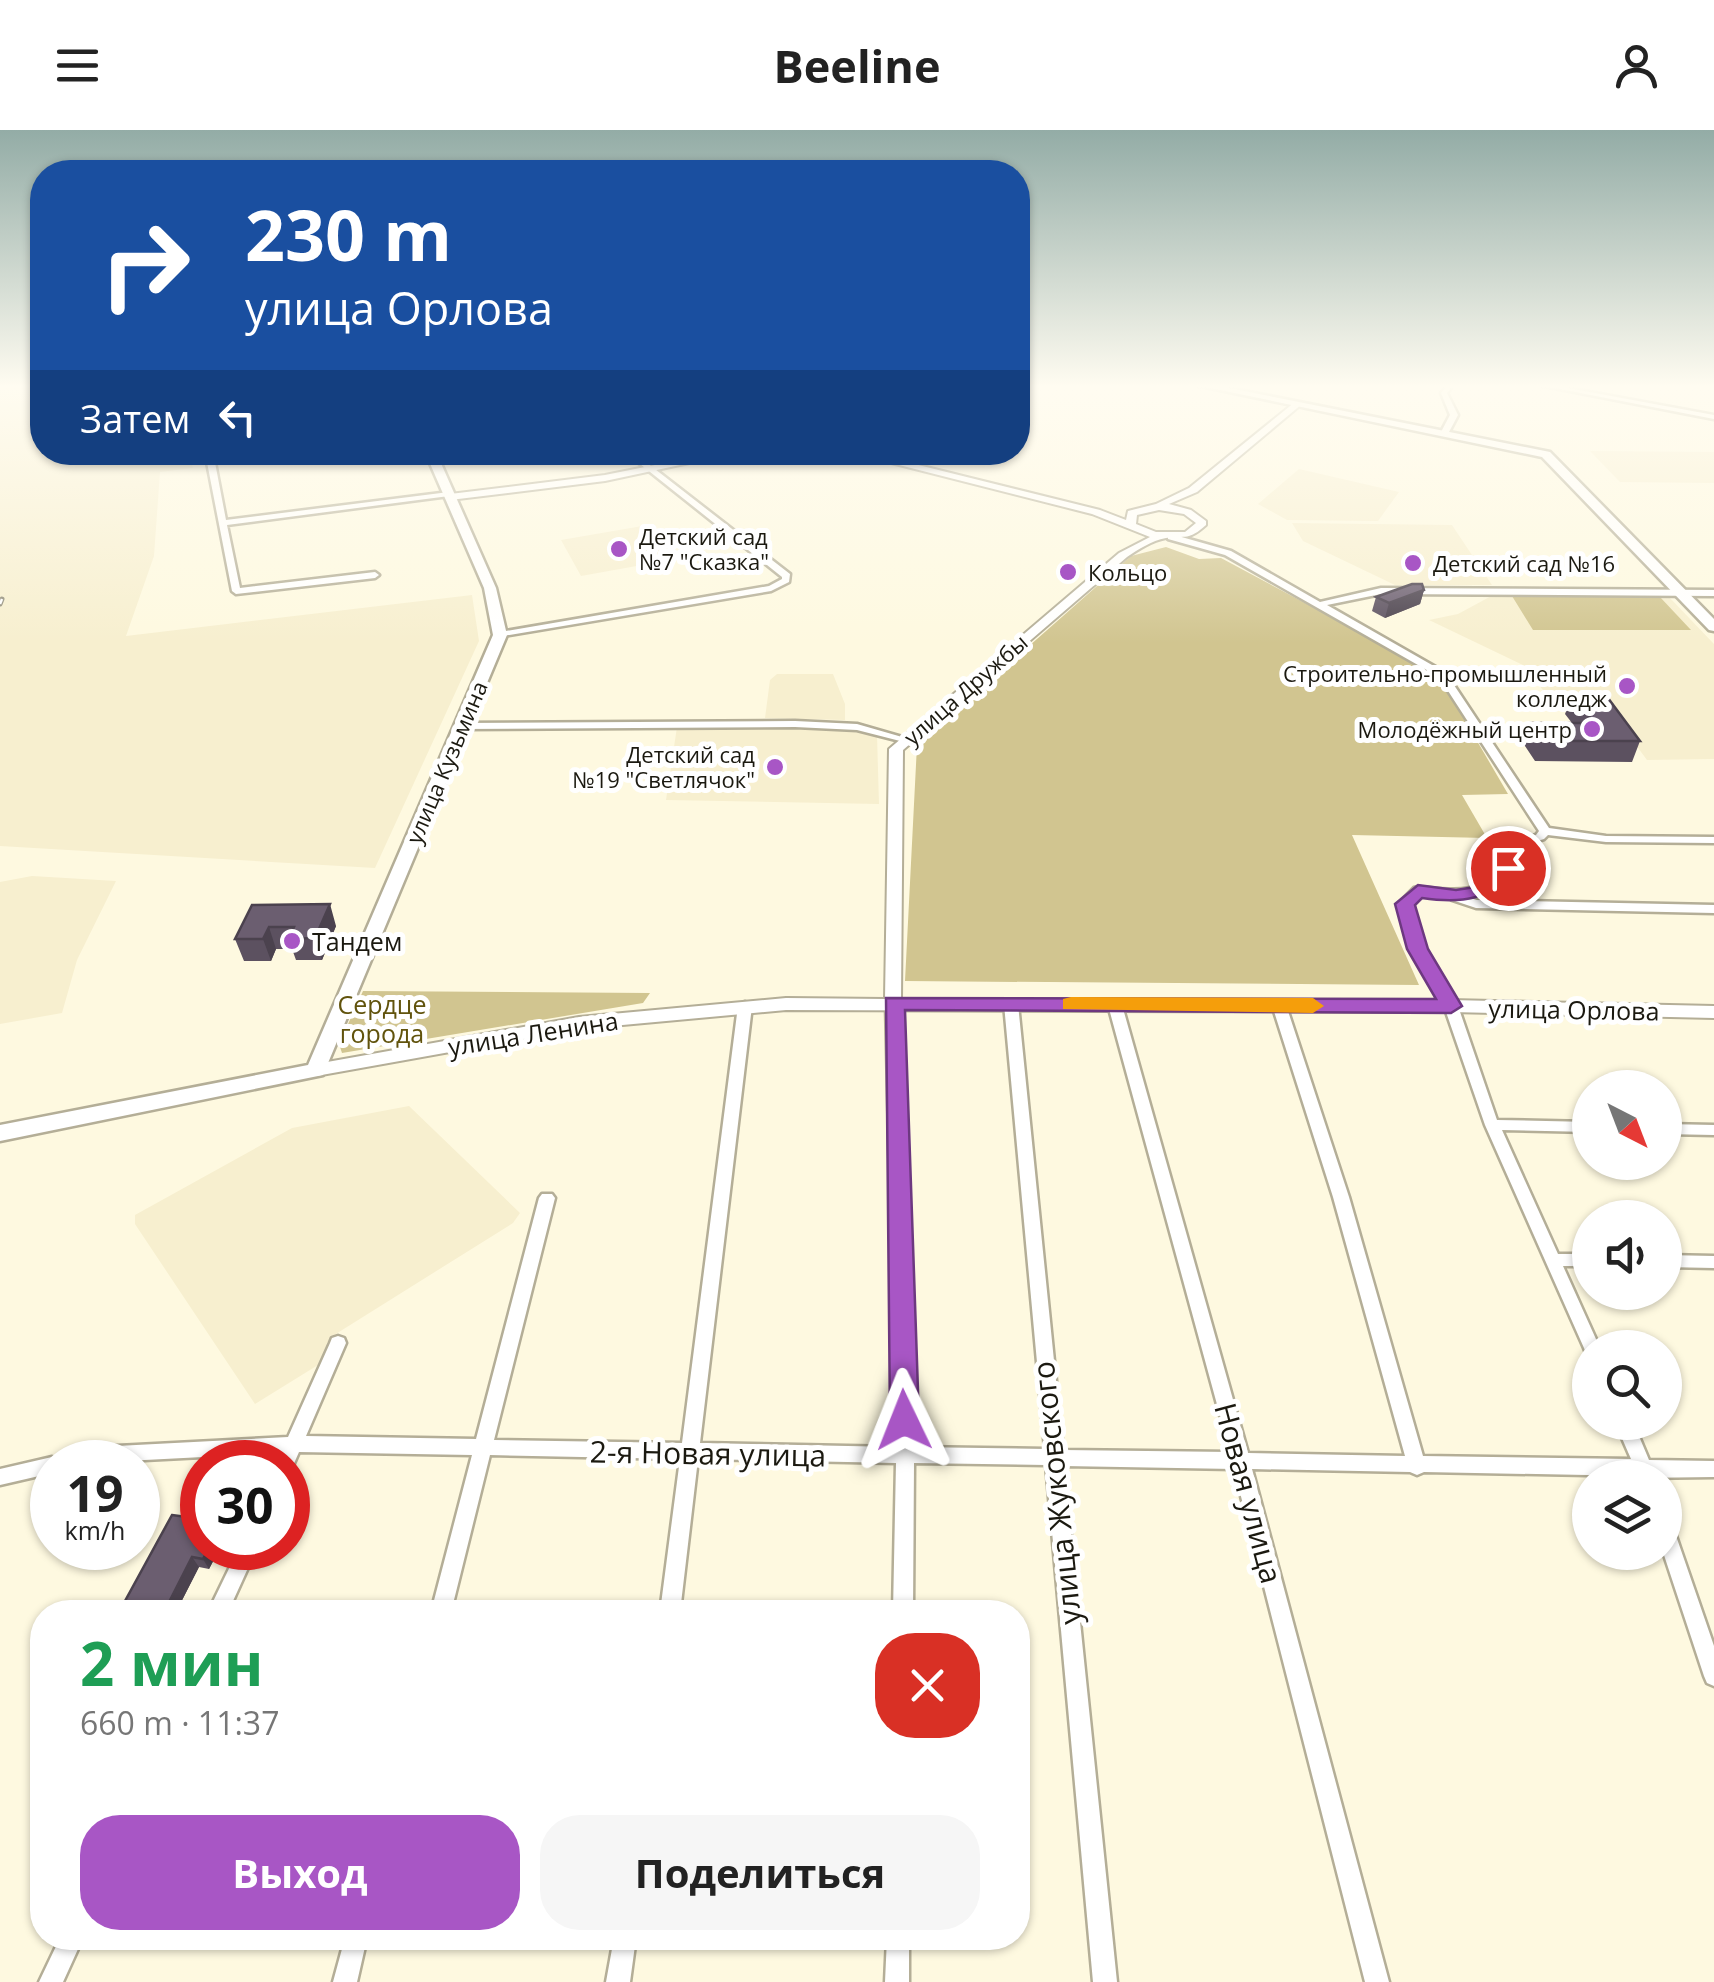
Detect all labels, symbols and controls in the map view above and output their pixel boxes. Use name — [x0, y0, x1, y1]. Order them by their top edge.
text: Beeline — [773, 35, 941, 96]
icon: menu — [50, 38, 105, 93]
icon: person — [1609, 38, 1664, 93]
text: 230 m — [245, 186, 452, 282]
icon: right — [80, 200, 210, 330]
text: улица Орлова — [245, 277, 553, 338]
icon: left — [210, 390, 265, 445]
text: Затем — [80, 392, 190, 444]
place label: Детский сад №7 "Сказка" — [639, 521, 769, 576]
marker: Детский сад №7 "Сказка" — [608, 538, 630, 560]
place label: Детский сад №16 — [1433, 548, 1615, 578]
marker: Детский сад №16 — [1402, 552, 1424, 574]
place label: Кольцо — [1088, 557, 1167, 587]
marker: Кольцо — [1057, 561, 1079, 583]
street label: улица Дружбы — [897, 627, 1033, 751]
place label: Строительно-промышленный колледж — [1283, 658, 1608, 713]
marker: Строительно-промышленный колледж — [1616, 675, 1638, 697]
street label: улица Кузьмина — [398, 676, 494, 848]
place label: Молодёжный центр — [1358, 714, 1572, 744]
marker: Молодёжный центр — [1581, 718, 1603, 740]
place label: Детский сад №19 "Светлячок" — [572, 739, 755, 794]
marker: Детский сад №19 "Светлячок" — [764, 756, 786, 778]
pin — [1466, 826, 1551, 911]
icon: arrive — [1481, 841, 1536, 896]
place label: Тандем — [312, 924, 402, 958]
marker: Тандем — [281, 930, 303, 952]
park label: Сердце города — [337, 987, 427, 1050]
street label: улица Орлова — [1488, 991, 1660, 1027]
street label: улица Ленина — [445, 1003, 621, 1063]
north arrow — [1572, 1070, 1682, 1180]
map controls — [1572, 1070, 1682, 1570]
button: sound — [1572, 1200, 1682, 1310]
button: search — [1572, 1330, 1682, 1440]
street label: улица Жуковского — [1022, 1359, 1090, 1627]
position arrow — [852, 1368, 956, 1472]
street label: Новая улица — [1205, 1398, 1293, 1588]
street label: 2-я Новая улица — [589, 1430, 827, 1476]
speed limit sign: 30 — [180, 1440, 310, 1570]
text: 19 — [66, 1459, 124, 1527]
button: layers — [1572, 1460, 1682, 1570]
text: km/h — [65, 1513, 125, 1547]
text: 2 мин — [80, 1622, 264, 1704]
button: close — [875, 1633, 980, 1738]
text: 660 m · 11:37 — [80, 1701, 279, 1744]
button: Выход — [80, 1815, 520, 1930]
button: Поделиться — [540, 1815, 980, 1930]

